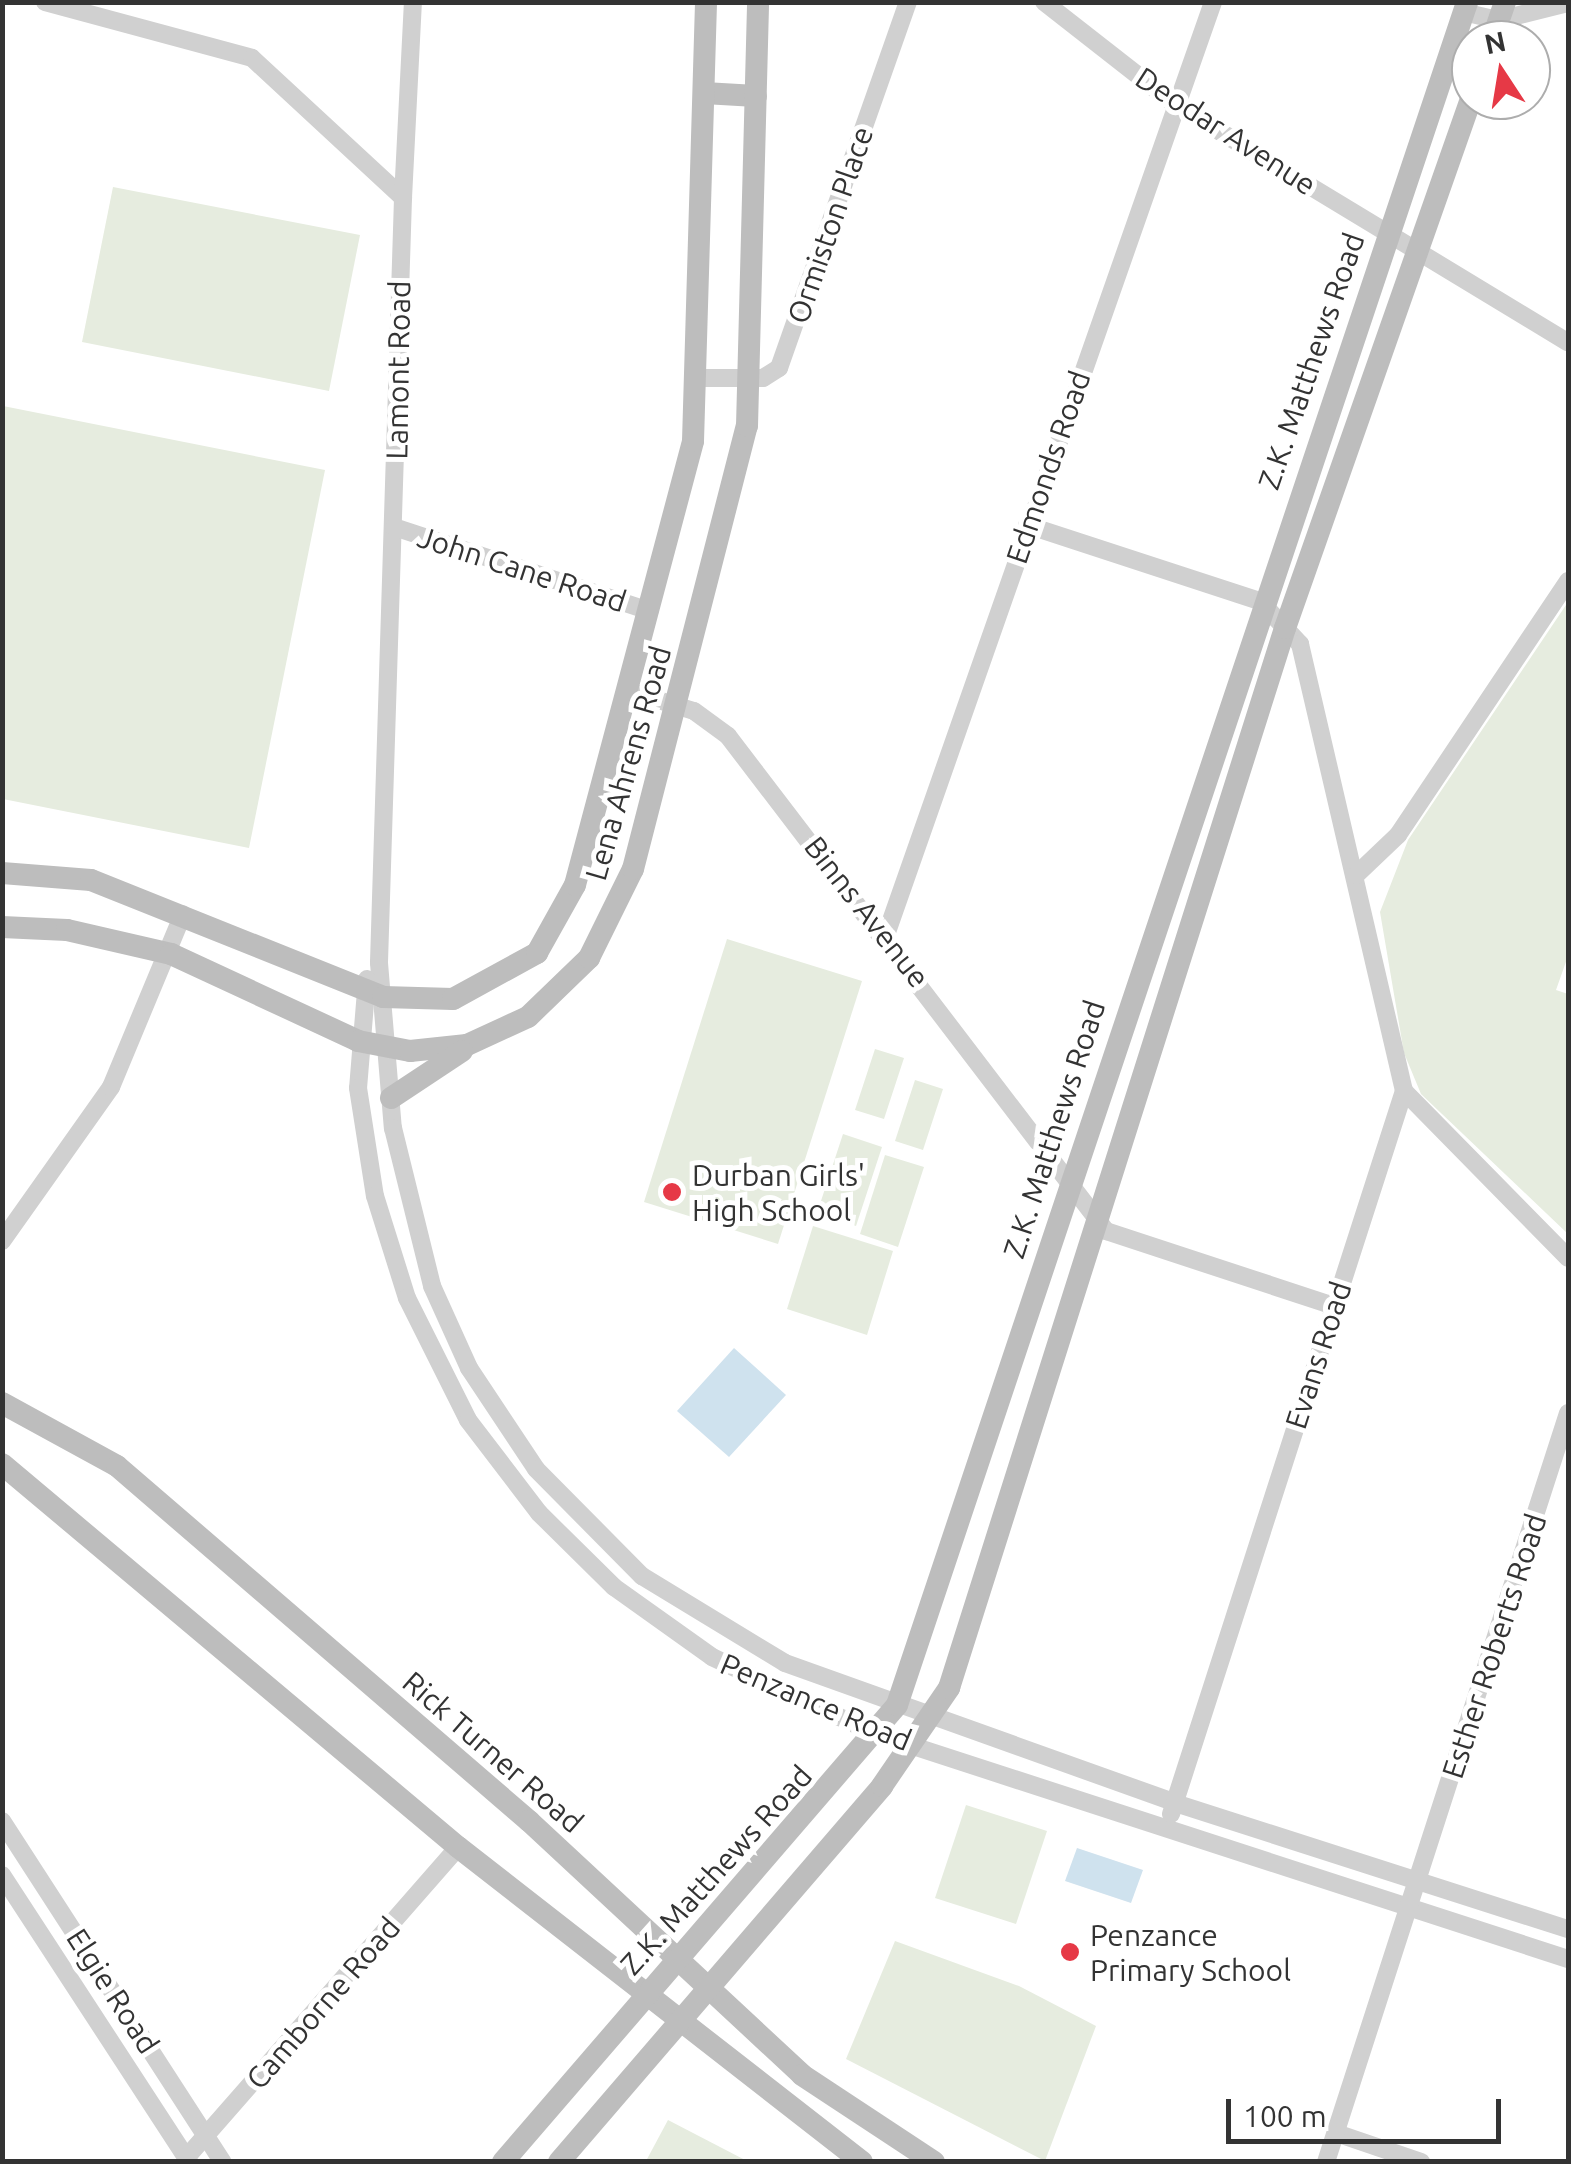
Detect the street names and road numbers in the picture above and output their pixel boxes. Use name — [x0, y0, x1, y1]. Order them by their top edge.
street label: Deodar Avenue — [1129, 59, 1323, 203]
street label: Ormiston Place — [779, 122, 881, 328]
street label: Z.K. Matthews Road — [1250, 228, 1372, 494]
street label: Lamont Road — [378, 280, 418, 460]
street label: Edmonds Road — [998, 366, 1098, 568]
street label: John Cane Road — [413, 518, 631, 620]
street label: Lena Ahrens Road — [577, 642, 679, 884]
street label: Binns Avenue — [797, 829, 937, 995]
street label: Z.K. Matthews Road — [995, 996, 1113, 1262]
street label: Evans Road — [1277, 1277, 1359, 1433]
street label: Esther Roberts Road — [1434, 1509, 1554, 1783]
street label: Penzance Road — [715, 1646, 917, 1758]
street label: Rick Turner Road — [395, 1664, 591, 1840]
street label: Z.K. Matthews Road — [613, 1758, 819, 1982]
street label: Camborne Road — [239, 1910, 407, 2096]
street label: Elgie Road — [59, 1922, 167, 2060]

